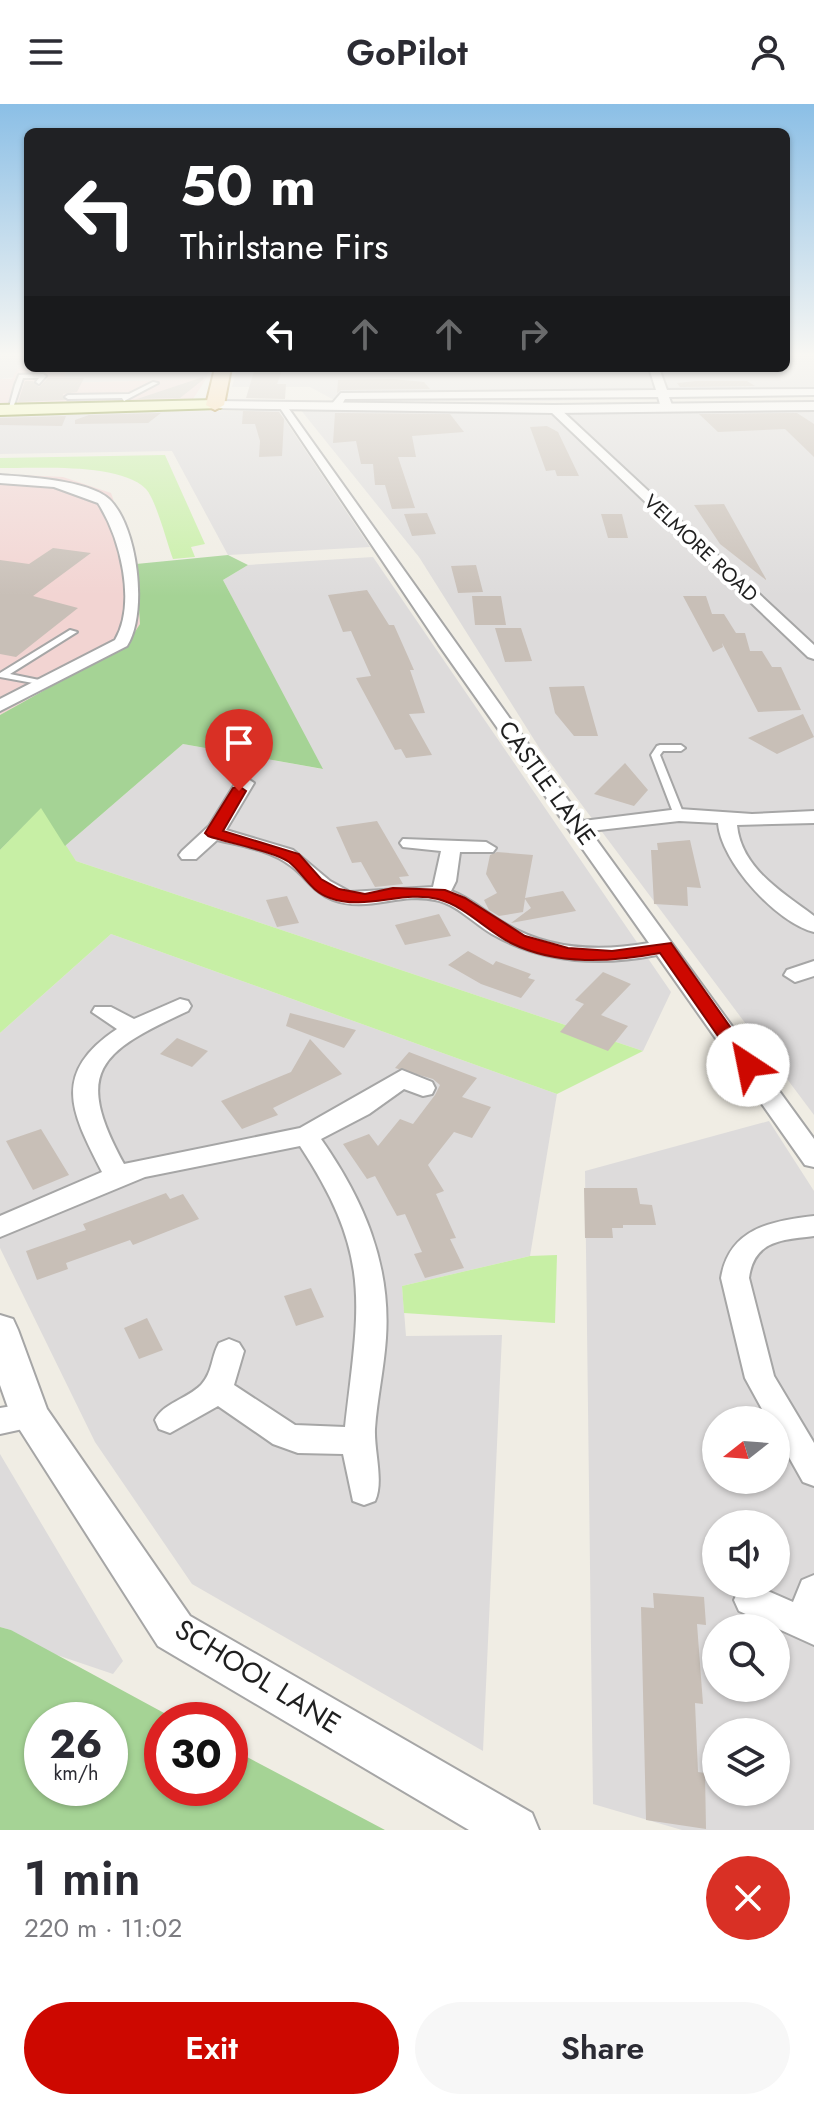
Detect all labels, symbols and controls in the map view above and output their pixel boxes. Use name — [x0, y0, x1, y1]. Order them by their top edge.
text: GoPilot — [346, 26, 468, 78]
icon: menu — [24, 30, 68, 74]
icon: person — [746, 30, 790, 74]
text: 50 m — [180, 145, 316, 226]
icon: left — [48, 160, 152, 264]
text: Thirlstane Firs — [180, 220, 389, 272]
icon: left — [259, 312, 303, 356]
icon: ahead — [343, 312, 387, 356]
icon: ahead — [427, 312, 471, 356]
icon: right — [511, 312, 555, 356]
street label: VELMORE ROAD — [637, 488, 764, 609]
pin — [205, 709, 273, 791]
street label: CASTLE LANE — [490, 713, 605, 852]
icon: arrive — [217, 721, 261, 765]
position arrow — [706, 1023, 790, 1107]
north arrow — [702, 1406, 790, 1494]
map controls — [702, 1406, 790, 1806]
button: sound — [702, 1510, 790, 1598]
street label: SCHOOL LANE — [167, 1609, 349, 1744]
button: search — [702, 1614, 790, 1702]
speed limit sign: 30 — [144, 1702, 248, 1806]
text: 26 — [50, 1715, 103, 1773]
button: layers — [702, 1718, 790, 1806]
text: km/h — [53, 1759, 99, 1788]
text: 1 min — [24, 1844, 141, 1913]
button: close — [706, 1856, 790, 1940]
text: 220 m · 11:02 — [24, 1909, 182, 1947]
button: Exit — [24, 2002, 399, 2094]
button: Share — [415, 2002, 790, 2094]

